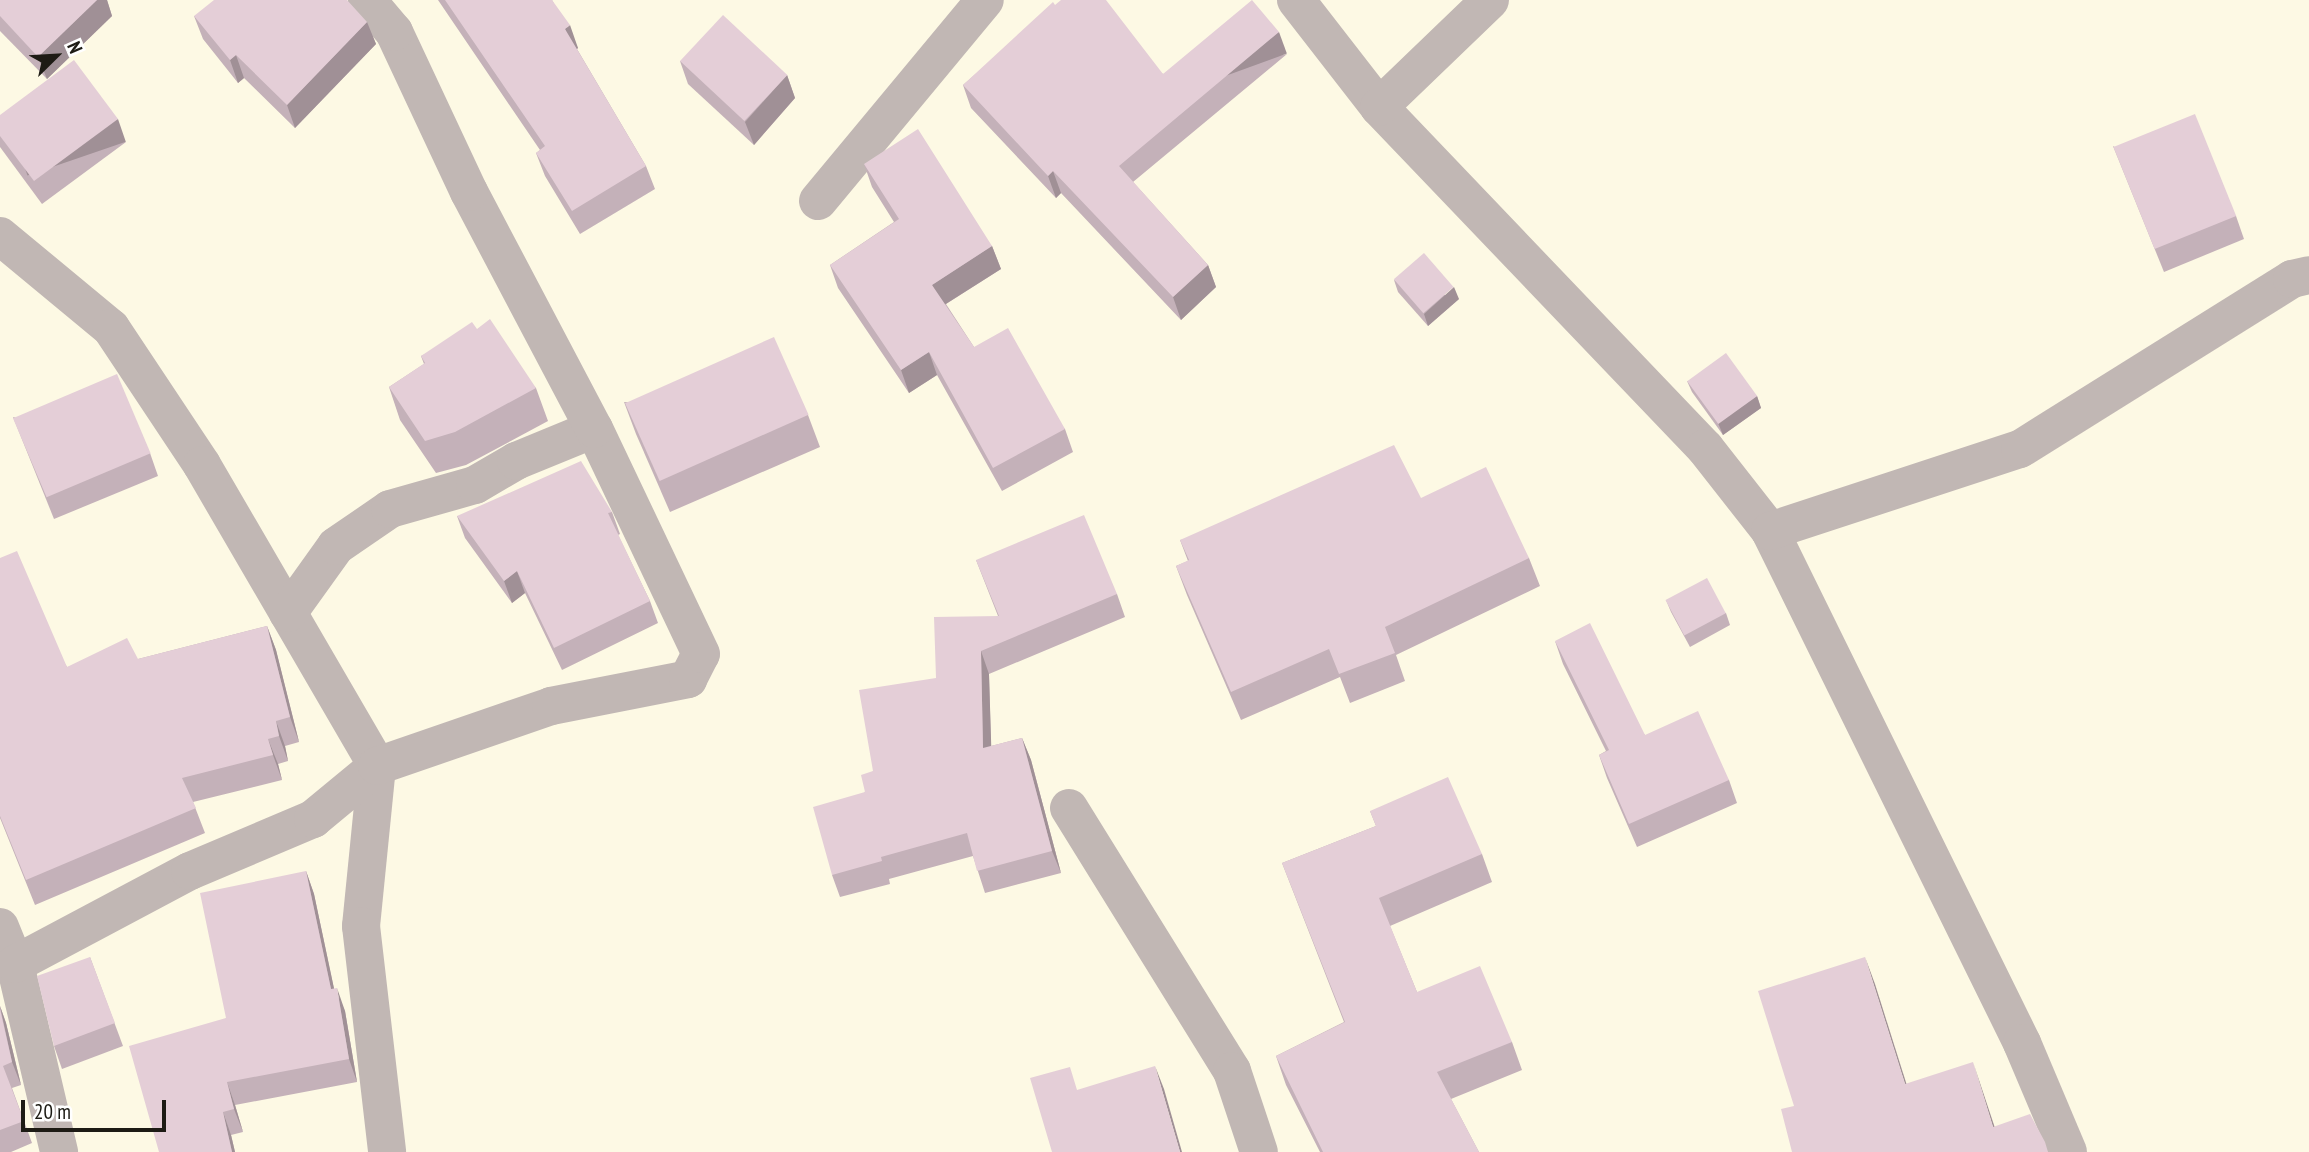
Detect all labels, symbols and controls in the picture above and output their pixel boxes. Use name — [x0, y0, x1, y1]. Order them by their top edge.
north arrow — [21, 21, 91, 91]
text: N — [62, 38, 88, 57]
scale bar — [24, 1086, 170, 1130]
text: 20 m — [34, 1098, 71, 1125]

